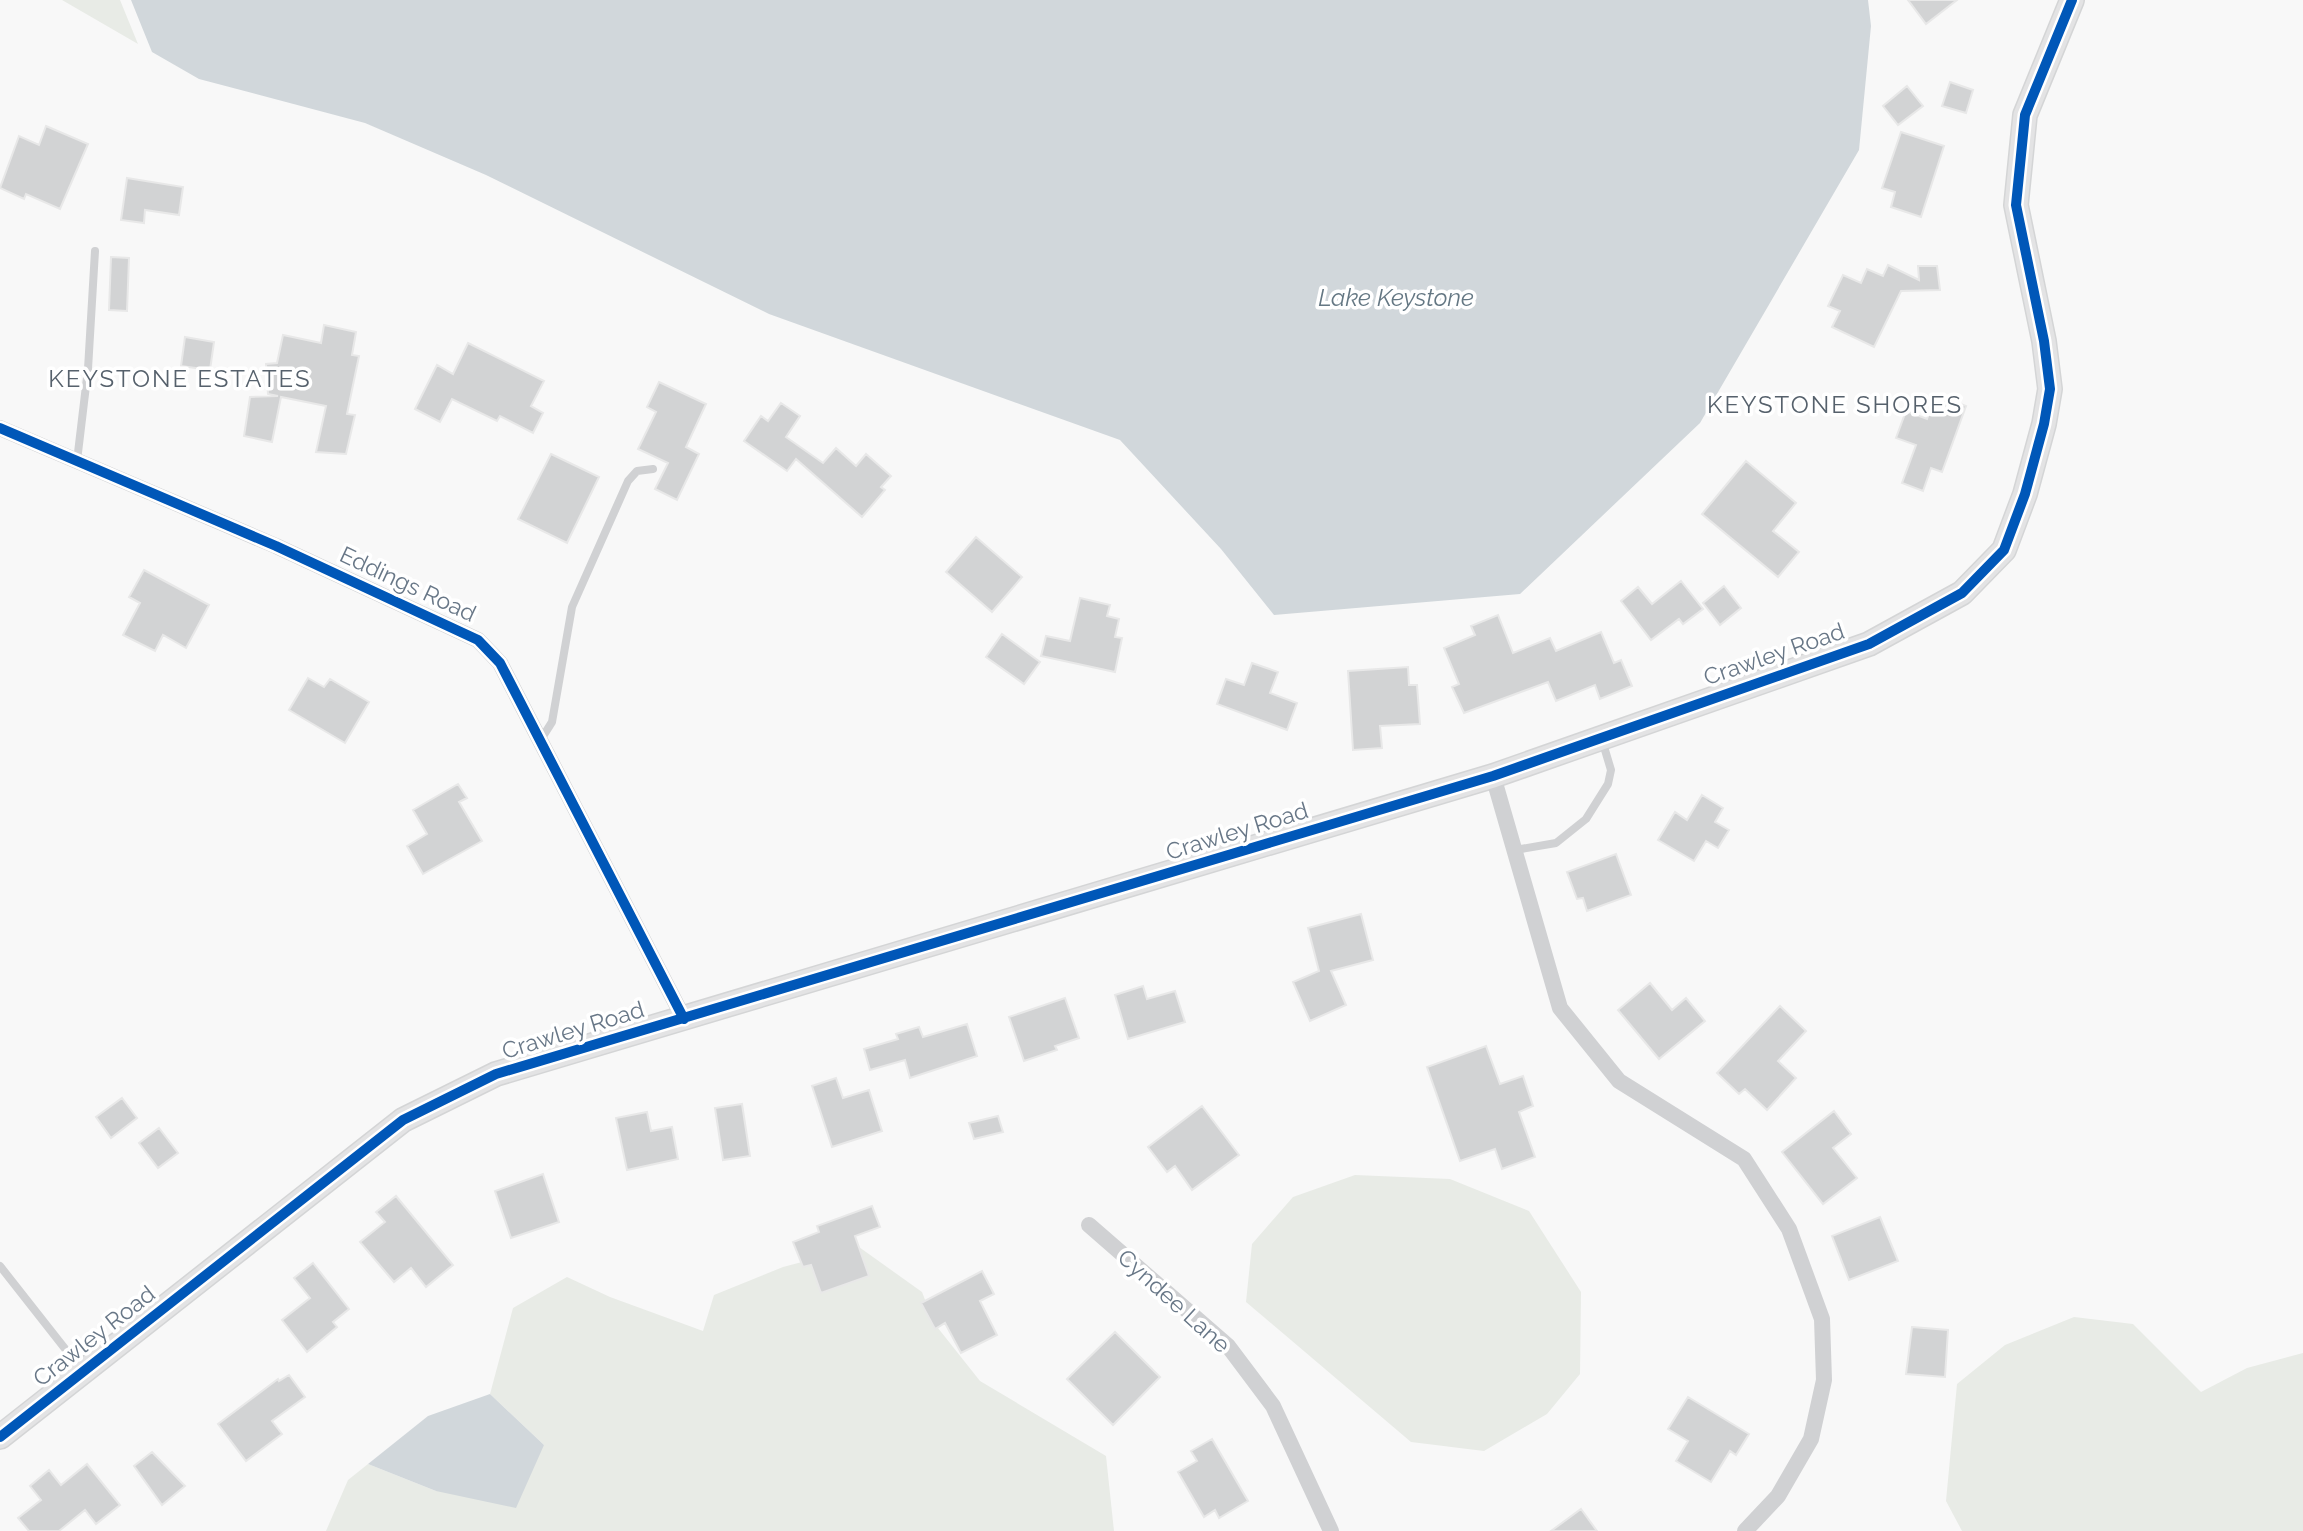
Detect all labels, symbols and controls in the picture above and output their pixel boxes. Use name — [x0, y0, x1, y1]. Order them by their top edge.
water label: Lake Keystone — [1318, 283, 1474, 312]
district label: KEYSTONE ESTATES — [48, 364, 312, 393]
district label: KEYSTONE SHORES — [1707, 390, 1963, 419]
street label: Eddings Road — [336, 540, 481, 627]
street label: Crawley Road — [1700, 617, 1848, 690]
street label: Crawley Road — [1163, 796, 1311, 865]
street label: Crawley Road — [499, 995, 647, 1064]
street label: Cyndee Lane — [1113, 1243, 1236, 1358]
street label: Crawley Road — [27, 1280, 160, 1391]

